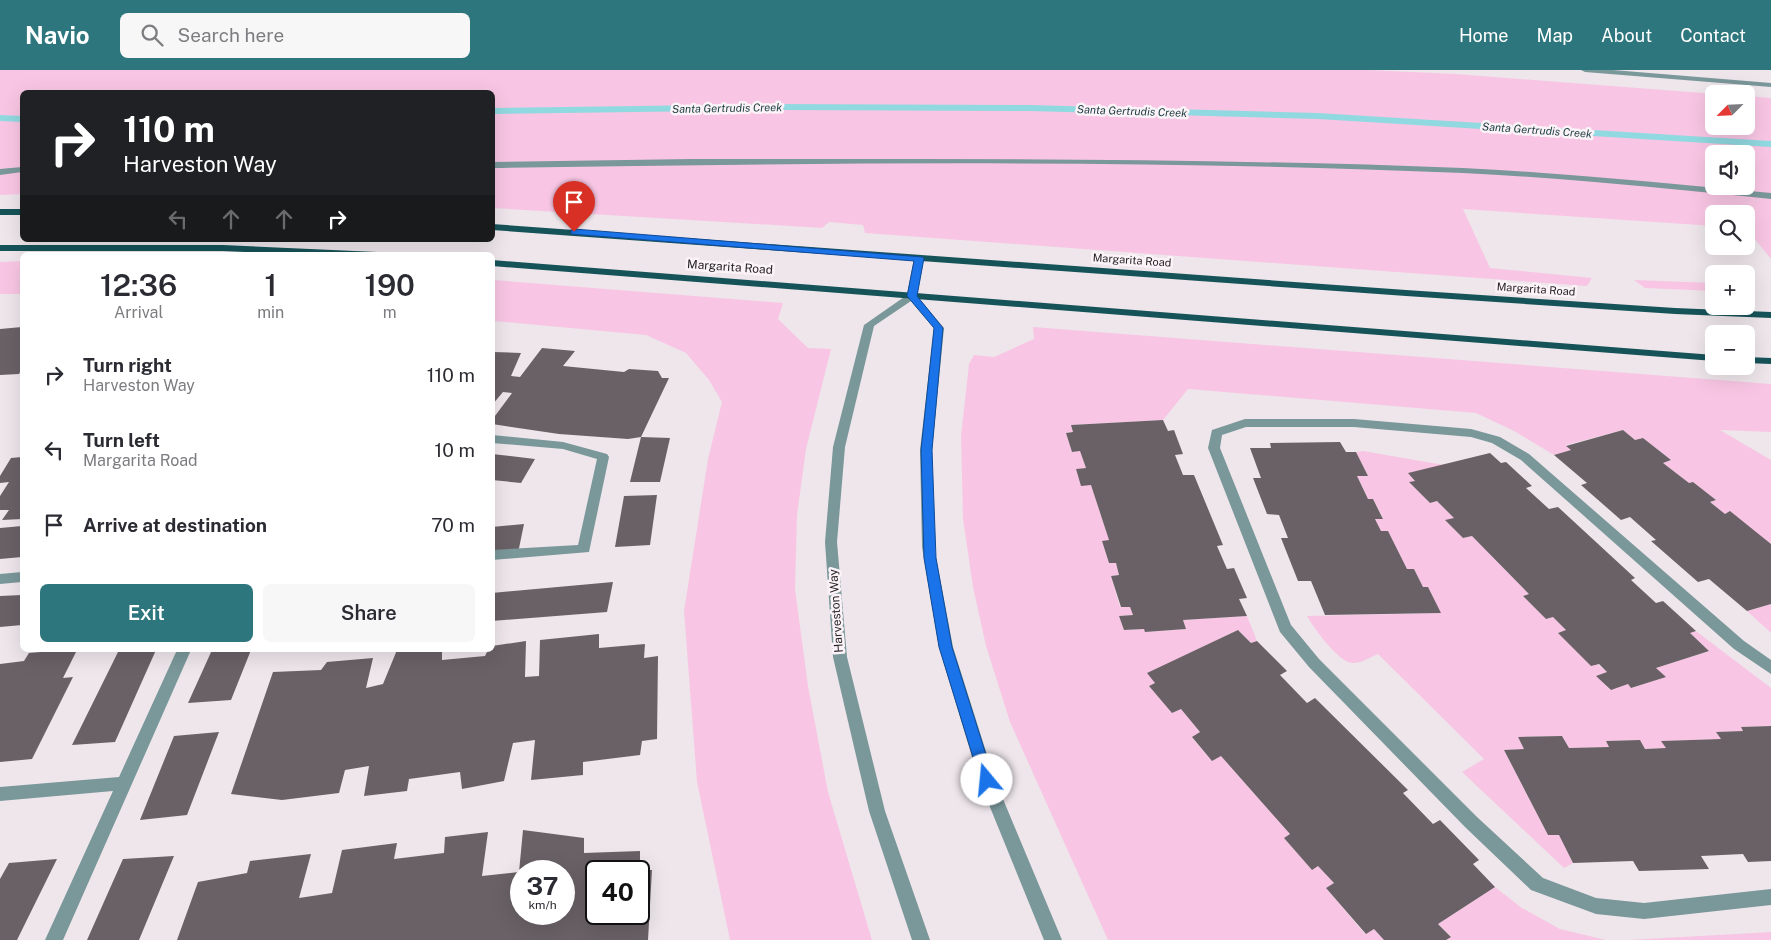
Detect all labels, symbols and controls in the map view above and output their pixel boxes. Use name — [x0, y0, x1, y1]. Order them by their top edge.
search box — [120, 13, 470, 58]
text: Navio — [25, 21, 90, 49]
icon: search — [138, 21, 166, 49]
text: Search here — [178, 24, 284, 46]
text: Home — [1459, 25, 1509, 46]
text: Map — [1537, 25, 1573, 46]
text: About — [1601, 25, 1652, 46]
text: Contact — [1680, 25, 1746, 46]
north arrow — [1705, 85, 1755, 135]
map controls — [1705, 85, 1755, 375]
water label: Santa Gertrudis Creek — [672, 101, 782, 115]
water label: Santa Gertrudis Creek — [1077, 103, 1187, 119]
text: 110 m — [123, 109, 215, 150]
icon: right — [40, 110, 105, 175]
water label: Santa Gertrudis Creek — [1482, 120, 1592, 140]
button: sound — [1705, 145, 1755, 195]
text: Harveston Way — [123, 151, 277, 177]
pin — [553, 181, 595, 232]
icon: arrive — [560, 188, 588, 216]
icon: left — [164, 205, 192, 233]
icon: ahead — [217, 205, 245, 233]
icon: ahead — [270, 205, 298, 233]
icon: right — [323, 205, 351, 233]
button: search — [1705, 205, 1755, 255]
street label: Margarita Road — [1092, 251, 1172, 269]
street label: Margarita Road — [687, 257, 773, 277]
button: + — [1705, 265, 1755, 315]
text: 12:36 — [100, 267, 177, 303]
text: 1 — [265, 267, 277, 303]
text: 190 — [364, 267, 415, 303]
street label: Margarita Road — [1496, 280, 1576, 298]
text: Arrival — [114, 303, 163, 322]
text: min — [257, 303, 284, 322]
text: m — [383, 303, 397, 322]
button: − — [1705, 325, 1755, 375]
text: Turn right — [83, 354, 172, 376]
icon: right — [40, 361, 68, 389]
text: 110 m — [427, 364, 475, 386]
text: Harveston Way — [83, 376, 195, 395]
text: Turn left — [83, 429, 160, 451]
icon: left — [40, 436, 68, 464]
text: 10 m — [435, 439, 475, 461]
text: Margarita Road — [83, 451, 198, 470]
icon: arrive — [40, 511, 68, 539]
text: Arrive at destination — [83, 514, 267, 536]
text: 70 m — [431, 514, 475, 536]
street label: Harveston Way — [826, 568, 846, 653]
button: Exit — [40, 584, 253, 642]
button: Share — [263, 584, 475, 642]
position arrow — [960, 753, 1012, 805]
speed limit sign: 40 — [585, 860, 650, 925]
text: 37 — [527, 871, 558, 901]
text: km/h — [528, 898, 557, 912]

